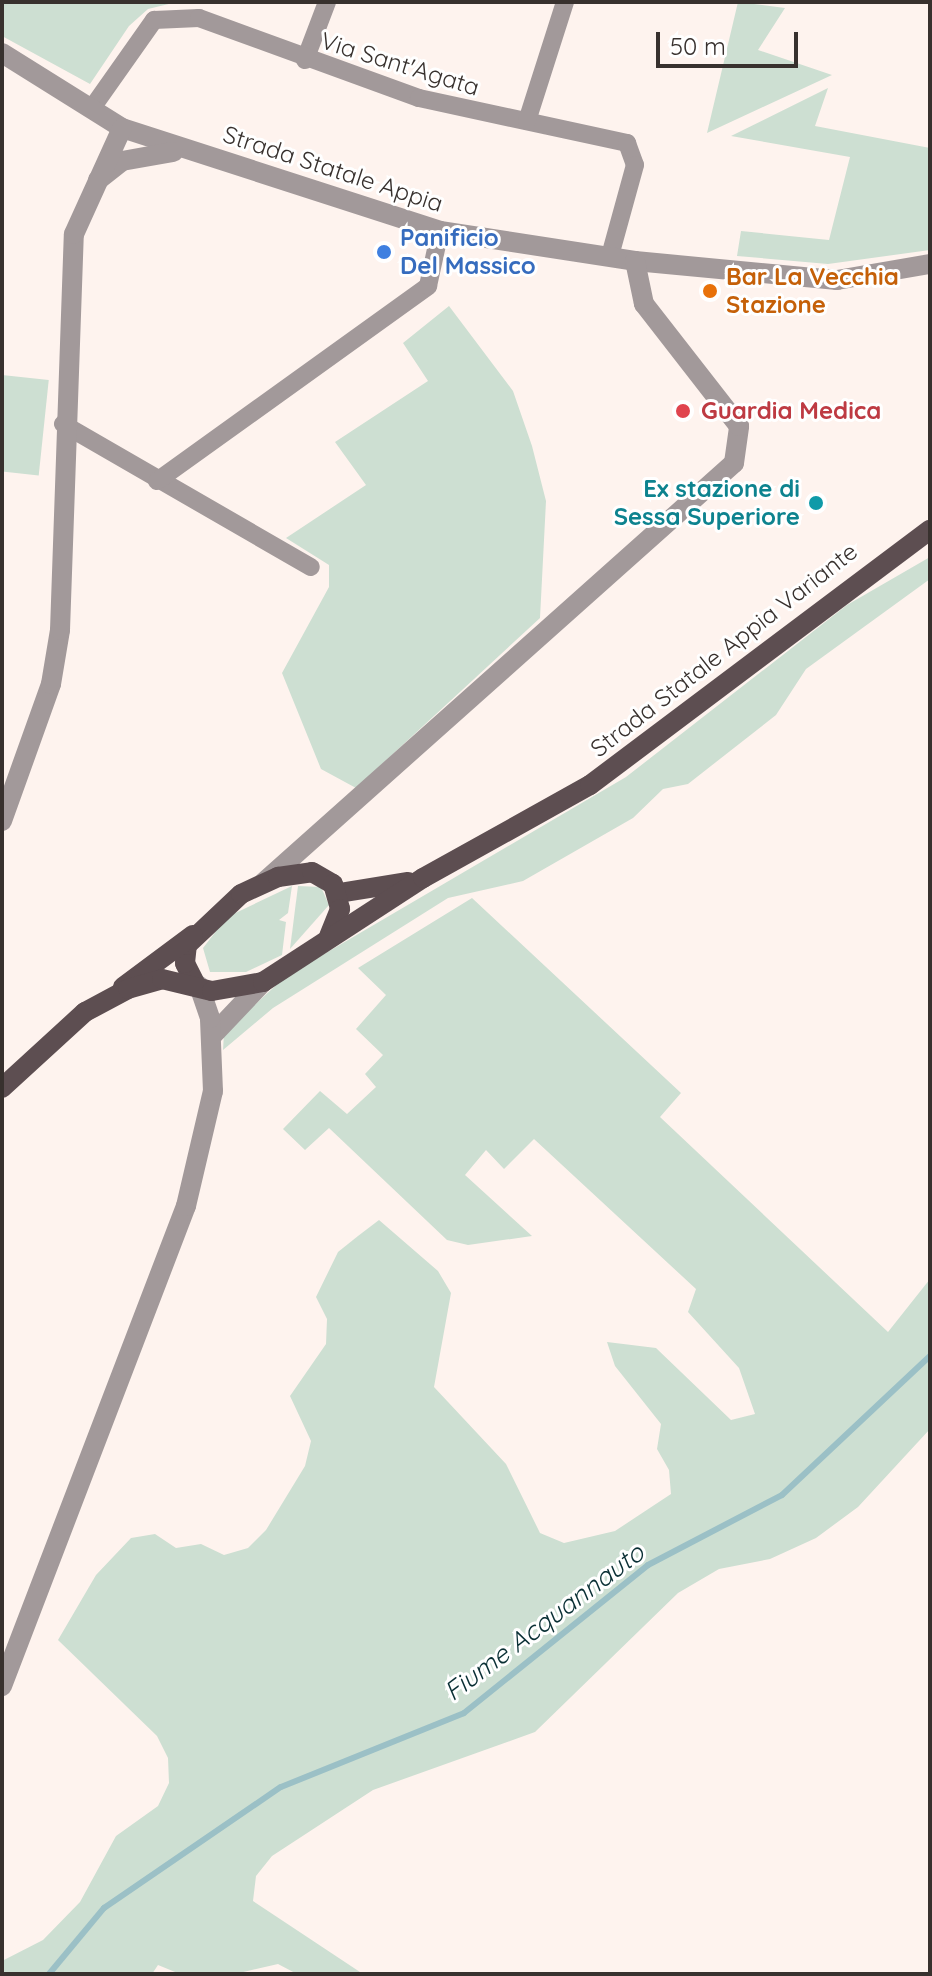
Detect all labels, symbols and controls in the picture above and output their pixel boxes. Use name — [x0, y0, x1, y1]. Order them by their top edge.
scale bar — [660, 16, 802, 66]
street label: Via Sant'Agata — [317, 26, 483, 102]
text: 50 m — [670, 31, 726, 61]
street label: Strada Statale Appia — [220, 120, 446, 218]
place label: Panificio Del Massico — [400, 224, 536, 280]
marker: Panificio Del Massico — [375, 243, 393, 261]
place label: Bar La Vecchia Stazione — [726, 263, 899, 319]
marker: Bar La Vecchia Stazione — [701, 282, 719, 300]
place label: Guardia Medica — [701, 397, 881, 425]
marker: Guardia Medica — [672, 400, 694, 422]
place label: Ex stazione di Sessa Superiore — [614, 475, 800, 531]
marker: Ex stazione di Sessa Superiore — [807, 494, 825, 512]
street label: Strada Statale Appia Variante — [585, 537, 863, 763]
water label: Fiume Acquannauto — [438, 1537, 650, 1707]

